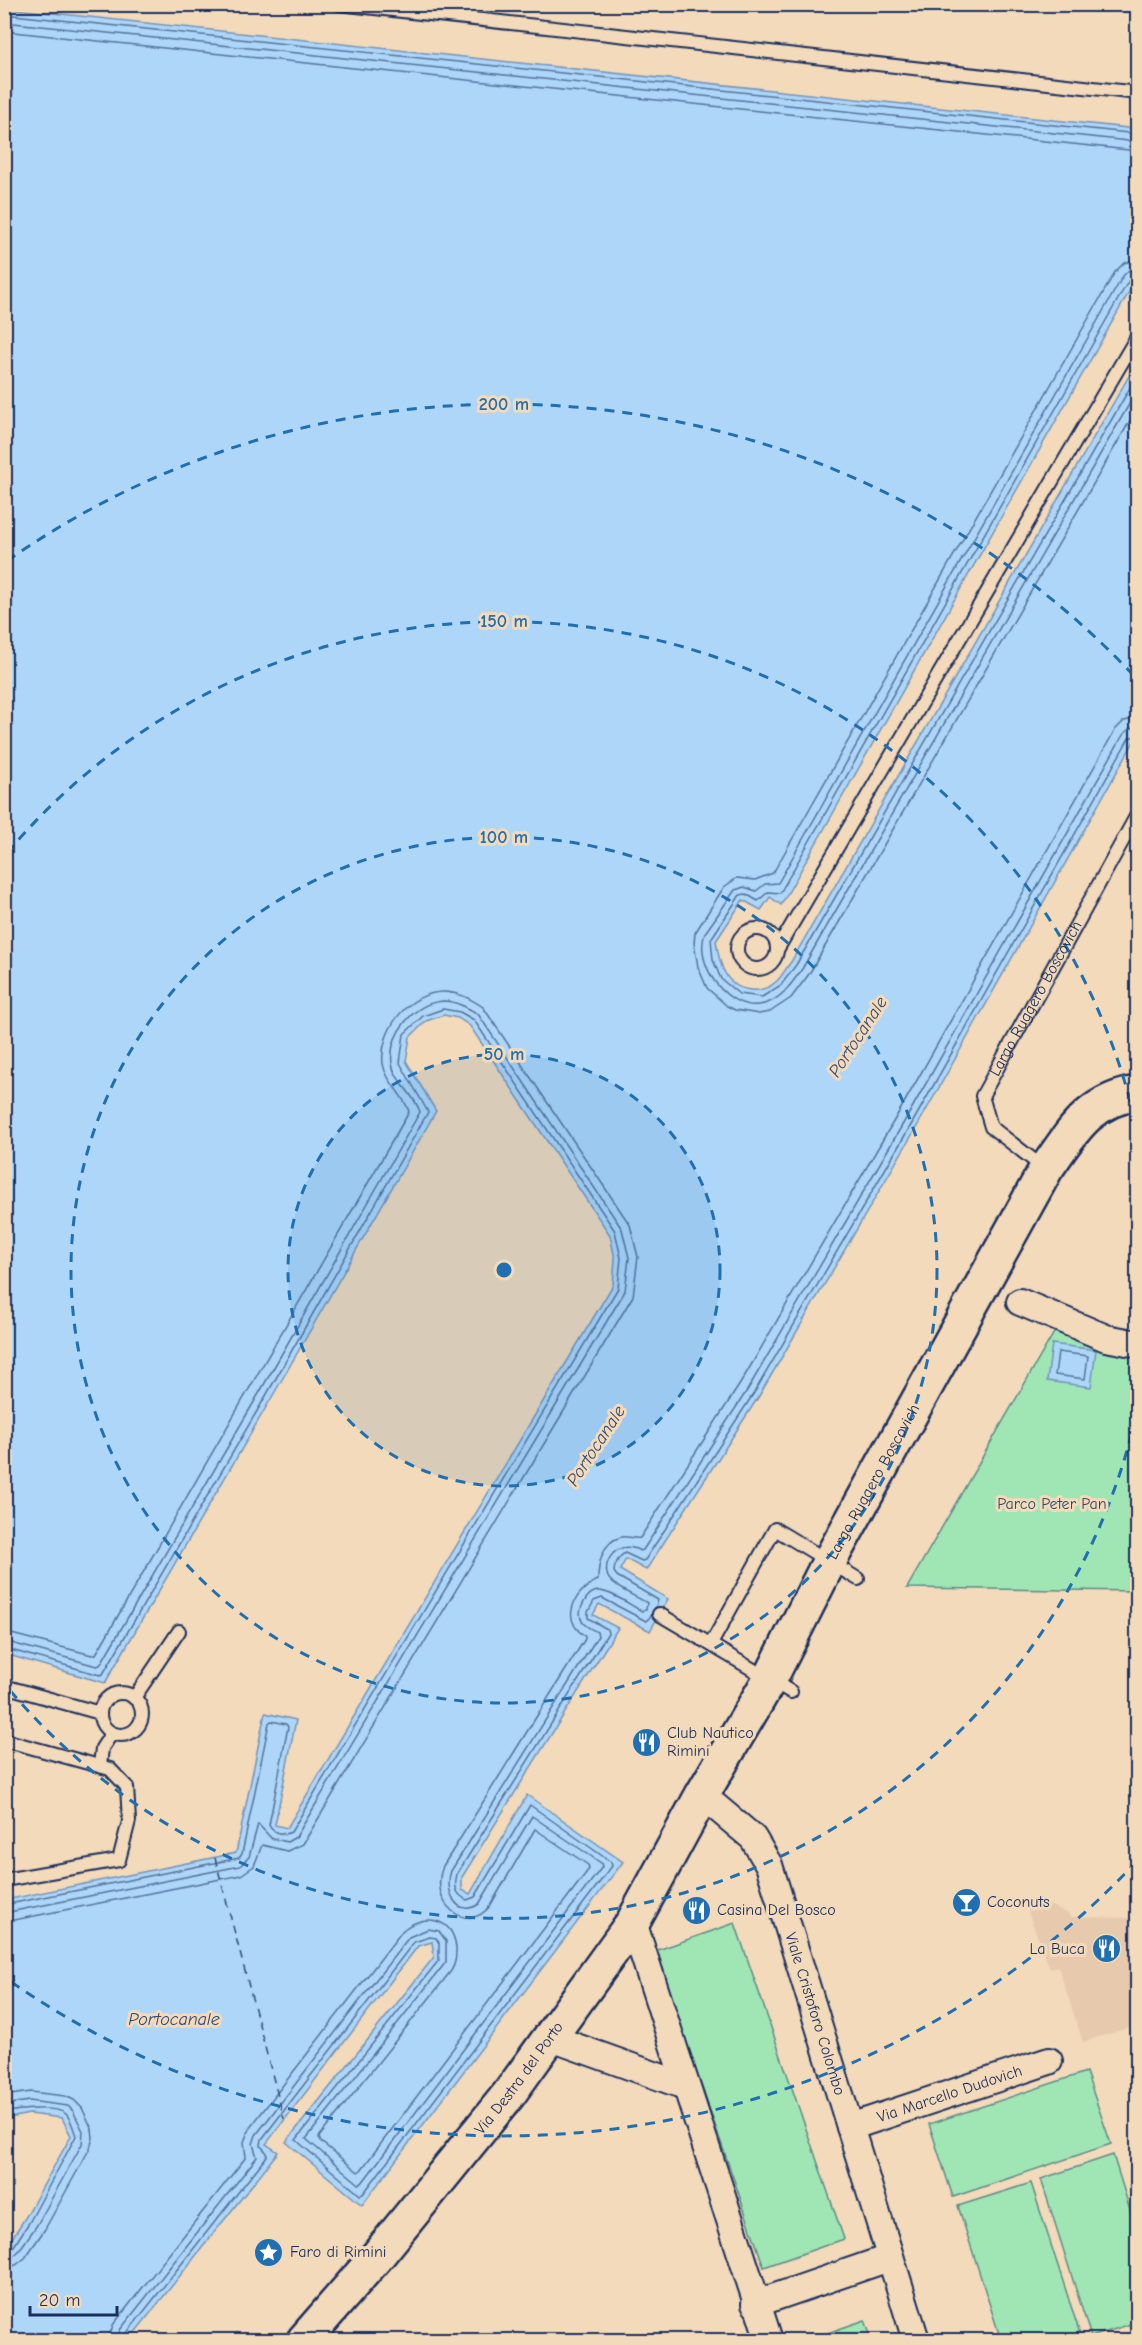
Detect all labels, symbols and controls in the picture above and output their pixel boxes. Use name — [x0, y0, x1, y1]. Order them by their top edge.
text: 200 m — [479, 394, 529, 415]
text: 150 m — [480, 611, 528, 632]
text: 100 m — [480, 827, 528, 848]
street label: Largo Ruggero Boscovich — [986, 918, 1086, 1079]
water label: Portocanale — [824, 993, 892, 1081]
text: 50 m — [484, 1044, 524, 1065]
centre of rings — [494, 1260, 514, 1280]
street label: Largo Ruggero Boscovich — [823, 1401, 923, 1562]
water label: Portocanale — [562, 1402, 630, 1490]
park label: Parco Peter Pan — [997, 1495, 1107, 1513]
place label: Club Nautico Rimini — [667, 1724, 754, 1760]
restaurant icon: Club Nautico Rimini — [630, 1726, 662, 1758]
bar icon: Coconuts — [950, 1886, 982, 1918]
place label: Coconuts — [987, 1893, 1050, 1911]
restaurant icon: Casina Del Bosco — [680, 1894, 712, 1926]
place label: Casina Del Bosco — [717, 1901, 836, 1919]
street label: Viale Cristoforo Colombo — [781, 1930, 849, 2098]
restaurant icon: La Buca — [1090, 1933, 1122, 1965]
place label: La Buca — [1030, 1940, 1085, 1958]
water label: Portocanale — [128, 2009, 220, 2030]
street label: Via Destra del Porto — [471, 2018, 567, 2138]
street label: Via Marcello Dudovich — [875, 2062, 1024, 2126]
place icon: Faro di Rimini — [253, 2236, 285, 2268]
place label: Faro di Rimini — [290, 2243, 386, 2261]
scale bar — [30, 2279, 117, 2317]
text: 20 m — [39, 2290, 80, 2311]

